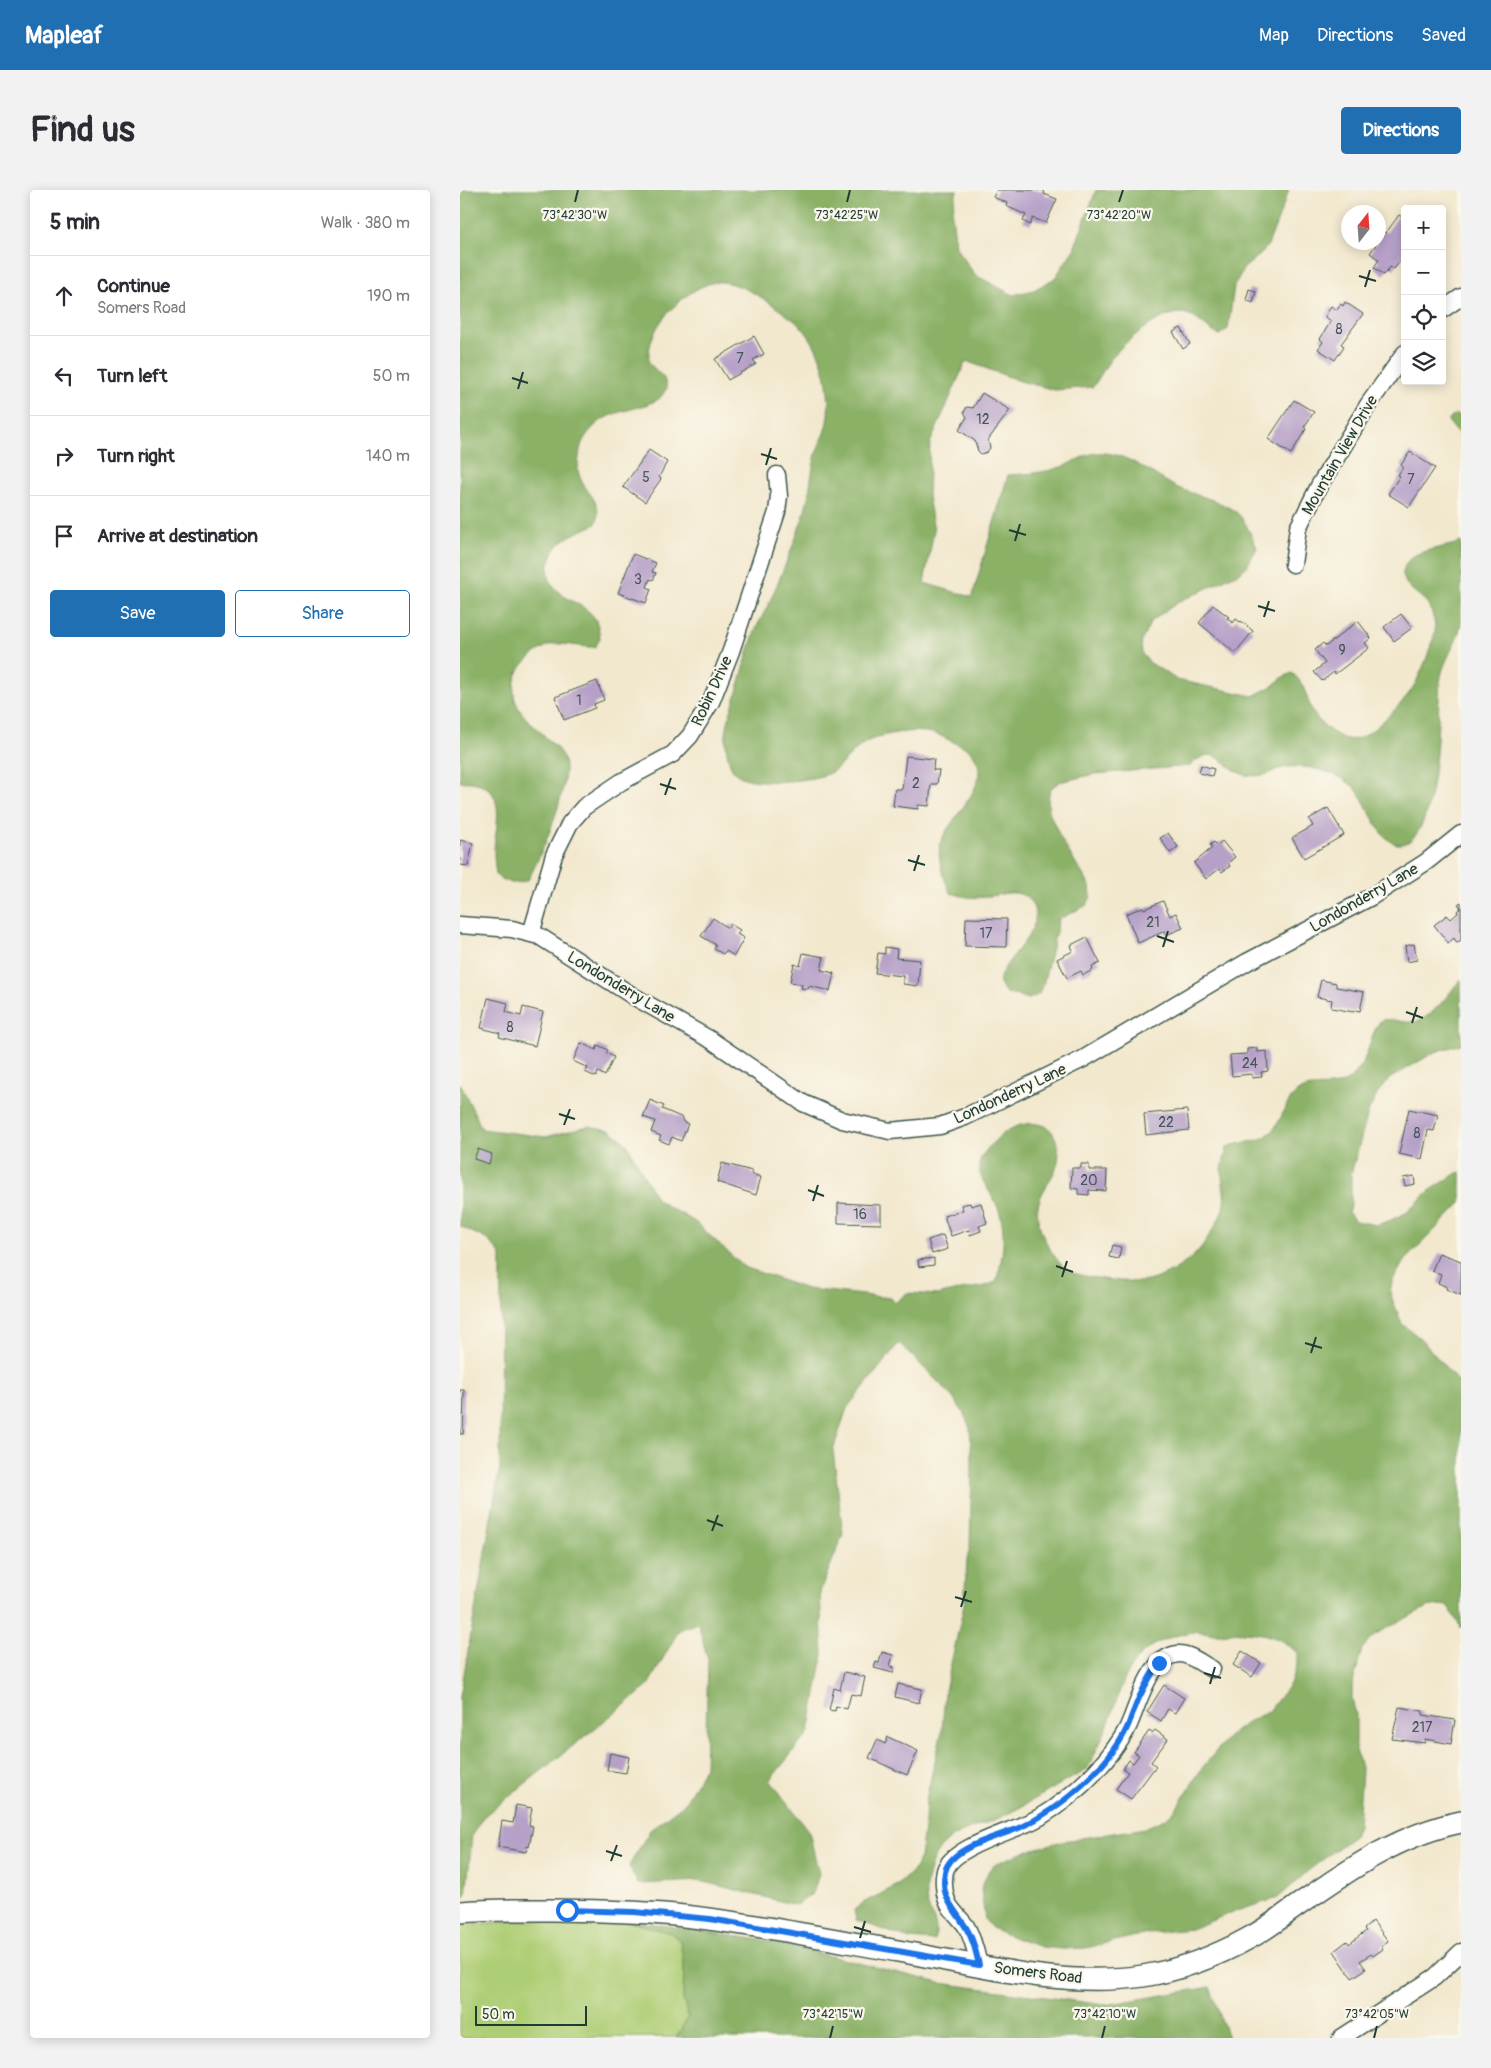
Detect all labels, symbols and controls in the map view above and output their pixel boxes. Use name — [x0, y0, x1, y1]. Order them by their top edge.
text: Mapleaf — [25, 21, 103, 50]
text: Map — [1259, 24, 1289, 47]
text: Directions — [1317, 24, 1393, 47]
text: Saved — [1421, 24, 1466, 47]
button: Directions — [1341, 107, 1461, 154]
text: Find us — [30, 108, 135, 152]
north arrow — [1341, 205, 1386, 250]
map controls — [1401, 205, 1446, 385]
button: + — [1401, 205, 1446, 250]
text: 73°42'30"W — [543, 208, 607, 223]
text: 73°42'25"W — [816, 208, 878, 223]
text: 73°42'20"W — [1087, 208, 1151, 223]
text: 5 min — [50, 209, 100, 236]
text: Walk · 380 m — [321, 213, 410, 233]
button: − — [1401, 250, 1446, 295]
text: Continue — [97, 274, 170, 298]
icon: ahead — [50, 282, 78, 310]
text: 190 m — [367, 286, 410, 306]
button: locate — [1401, 295, 1446, 340]
text: Somers Road — [97, 298, 186, 318]
house number: 8 — [1335, 321, 1343, 338]
button: layers — [1401, 340, 1446, 385]
house number: 7 — [736, 350, 744, 367]
icon: left — [50, 362, 78, 390]
text: Turn left — [97, 364, 167, 388]
text: 50 m — [373, 366, 410, 386]
street label: Mountain View Drive — [1298, 391, 1382, 518]
house number: 12 — [976, 411, 990, 428]
icon: right — [50, 442, 78, 470]
text: Turn right — [97, 444, 175, 468]
text: 140 m — [366, 446, 410, 466]
house number: 5 — [642, 469, 650, 486]
house number: 7 — [1407, 471, 1415, 488]
icon: arrive — [50, 522, 78, 550]
text: Arrive at destination — [97, 524, 258, 548]
house number: 3 — [634, 571, 642, 588]
button: Save — [50, 590, 225, 637]
button: Share — [235, 590, 410, 637]
house number: 9 — [1338, 642, 1346, 659]
street label: Robin Drive — [687, 653, 737, 729]
house number: 1 — [576, 692, 582, 709]
house number: 2 — [912, 775, 920, 792]
street label: Londonderry Lane — [1306, 859, 1422, 937]
house number: 21 — [1146, 914, 1160, 931]
house number: 17 — [980, 925, 993, 942]
street label: Londonderry Lane — [564, 947, 679, 1027]
house number: 8 — [506, 1019, 514, 1036]
house number: 24 — [1242, 1055, 1258, 1072]
street label: Londonderry Lane — [950, 1059, 1070, 1129]
house number: 22 — [1158, 1114, 1174, 1131]
house number: 8 — [1413, 1125, 1421, 1142]
house number: 20 — [1080, 1172, 1098, 1189]
house number: 16 — [853, 1206, 867, 1223]
route end — [1148, 1652, 1171, 1675]
house number: 217 — [1412, 1719, 1433, 1736]
route start — [556, 1899, 579, 1922]
street label: Somers Road — [993, 1958, 1083, 1988]
scale bar — [475, 2003, 588, 2026]
text: 50 m — [482, 2006, 515, 2023]
text: 73°42'15"W — [803, 2007, 863, 2022]
text: 73°42'10"W — [1074, 2007, 1136, 2022]
text: 73°42'05"W — [1345, 2007, 1409, 2022]

